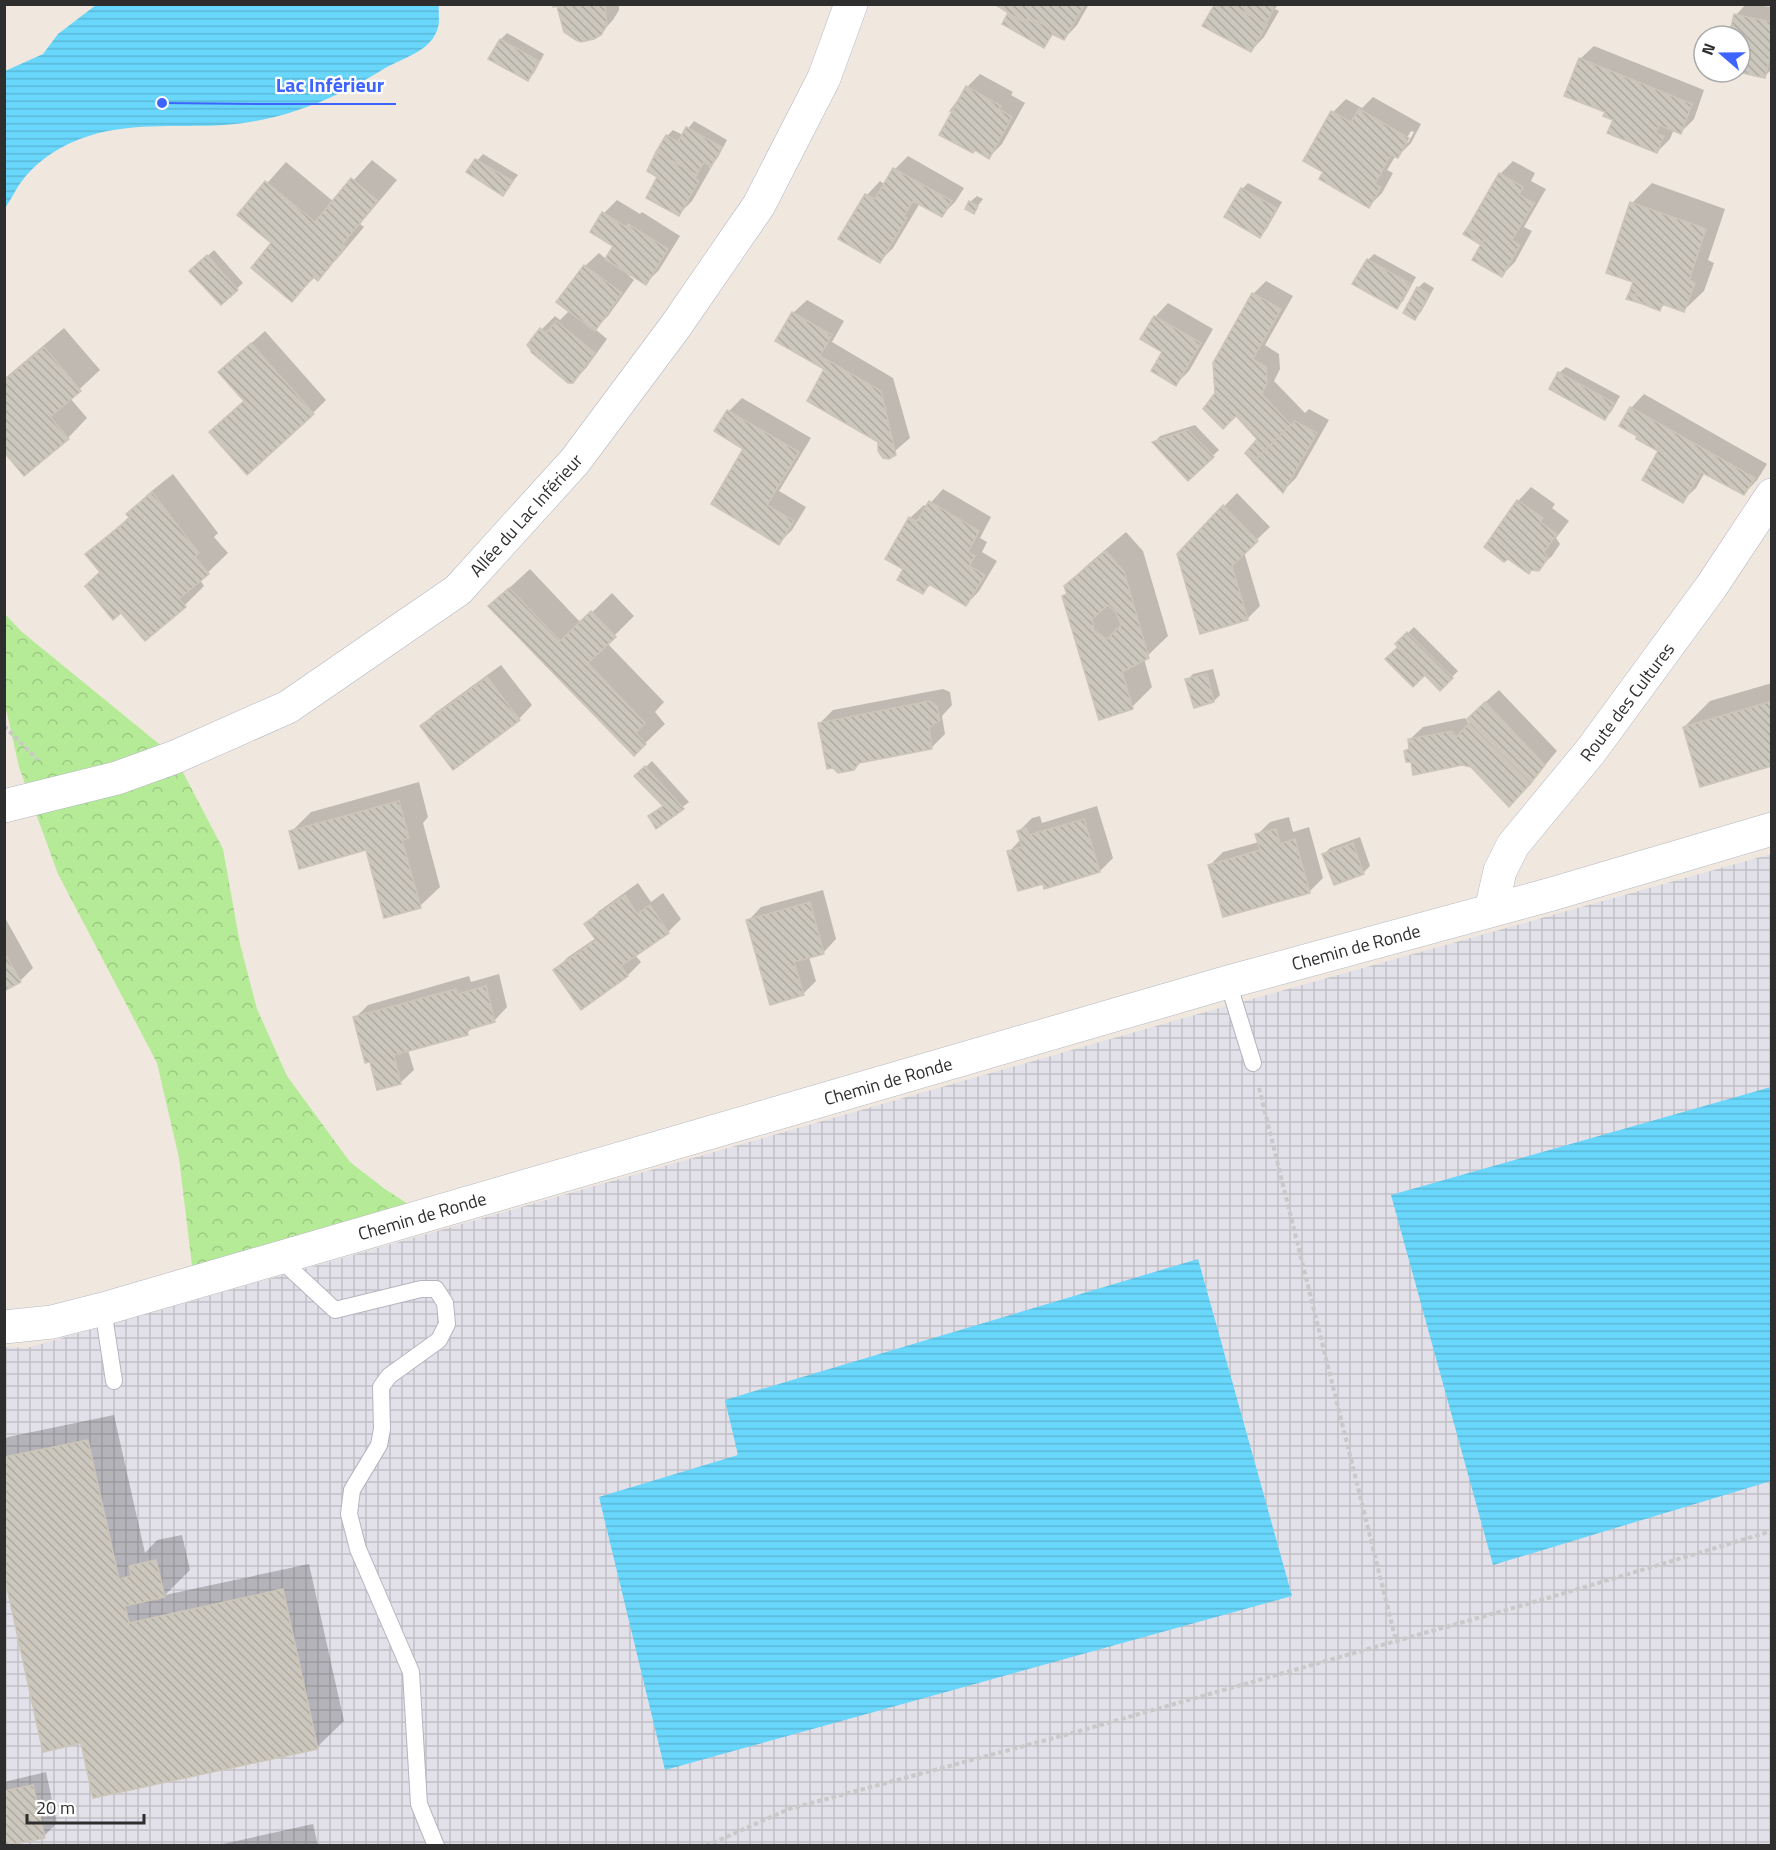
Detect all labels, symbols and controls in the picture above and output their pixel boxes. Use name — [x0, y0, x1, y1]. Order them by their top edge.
north arrow — [1692, 24, 1752, 84]
text: N — [1695, 40, 1721, 58]
callout: Lac Inférieur — [264, 66, 396, 104]
text: Lac Inférieur — [276, 69, 385, 100]
street label: Allée du Lac Inférieur — [463, 447, 589, 583]
street label: Route des Cultures — [1573, 637, 1681, 767]
street label: Chemin de Ronde — [1289, 917, 1423, 977]
street label: Chemin de Ronde — [821, 1050, 955, 1112]
street label: Chemin de Ronde — [355, 1185, 489, 1247]
scale bar — [27, 1787, 144, 1825]
text: 20 m — [36, 1794, 75, 1821]

